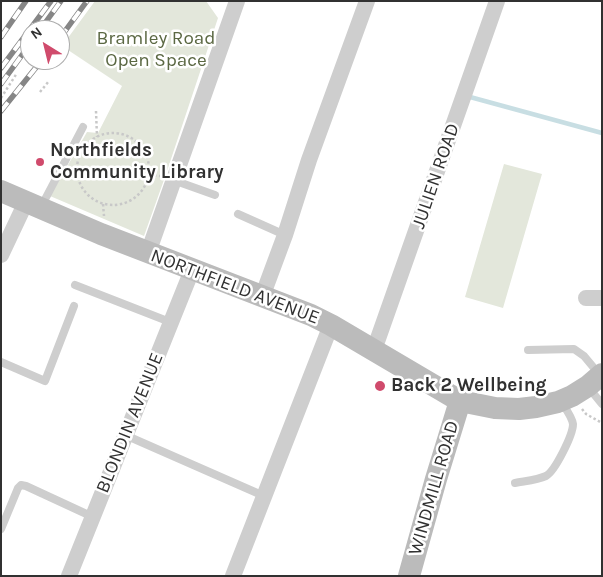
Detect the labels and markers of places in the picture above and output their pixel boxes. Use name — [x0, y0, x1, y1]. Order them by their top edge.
place label: Northfields Community Library — [50, 140, 224, 184]
marker: Northfields Community Library — [34, 156, 46, 168]
place label: Back 2 Wellbeing — [391, 375, 547, 397]
marker: Back 2 Wellbeing — [373, 379, 387, 393]

